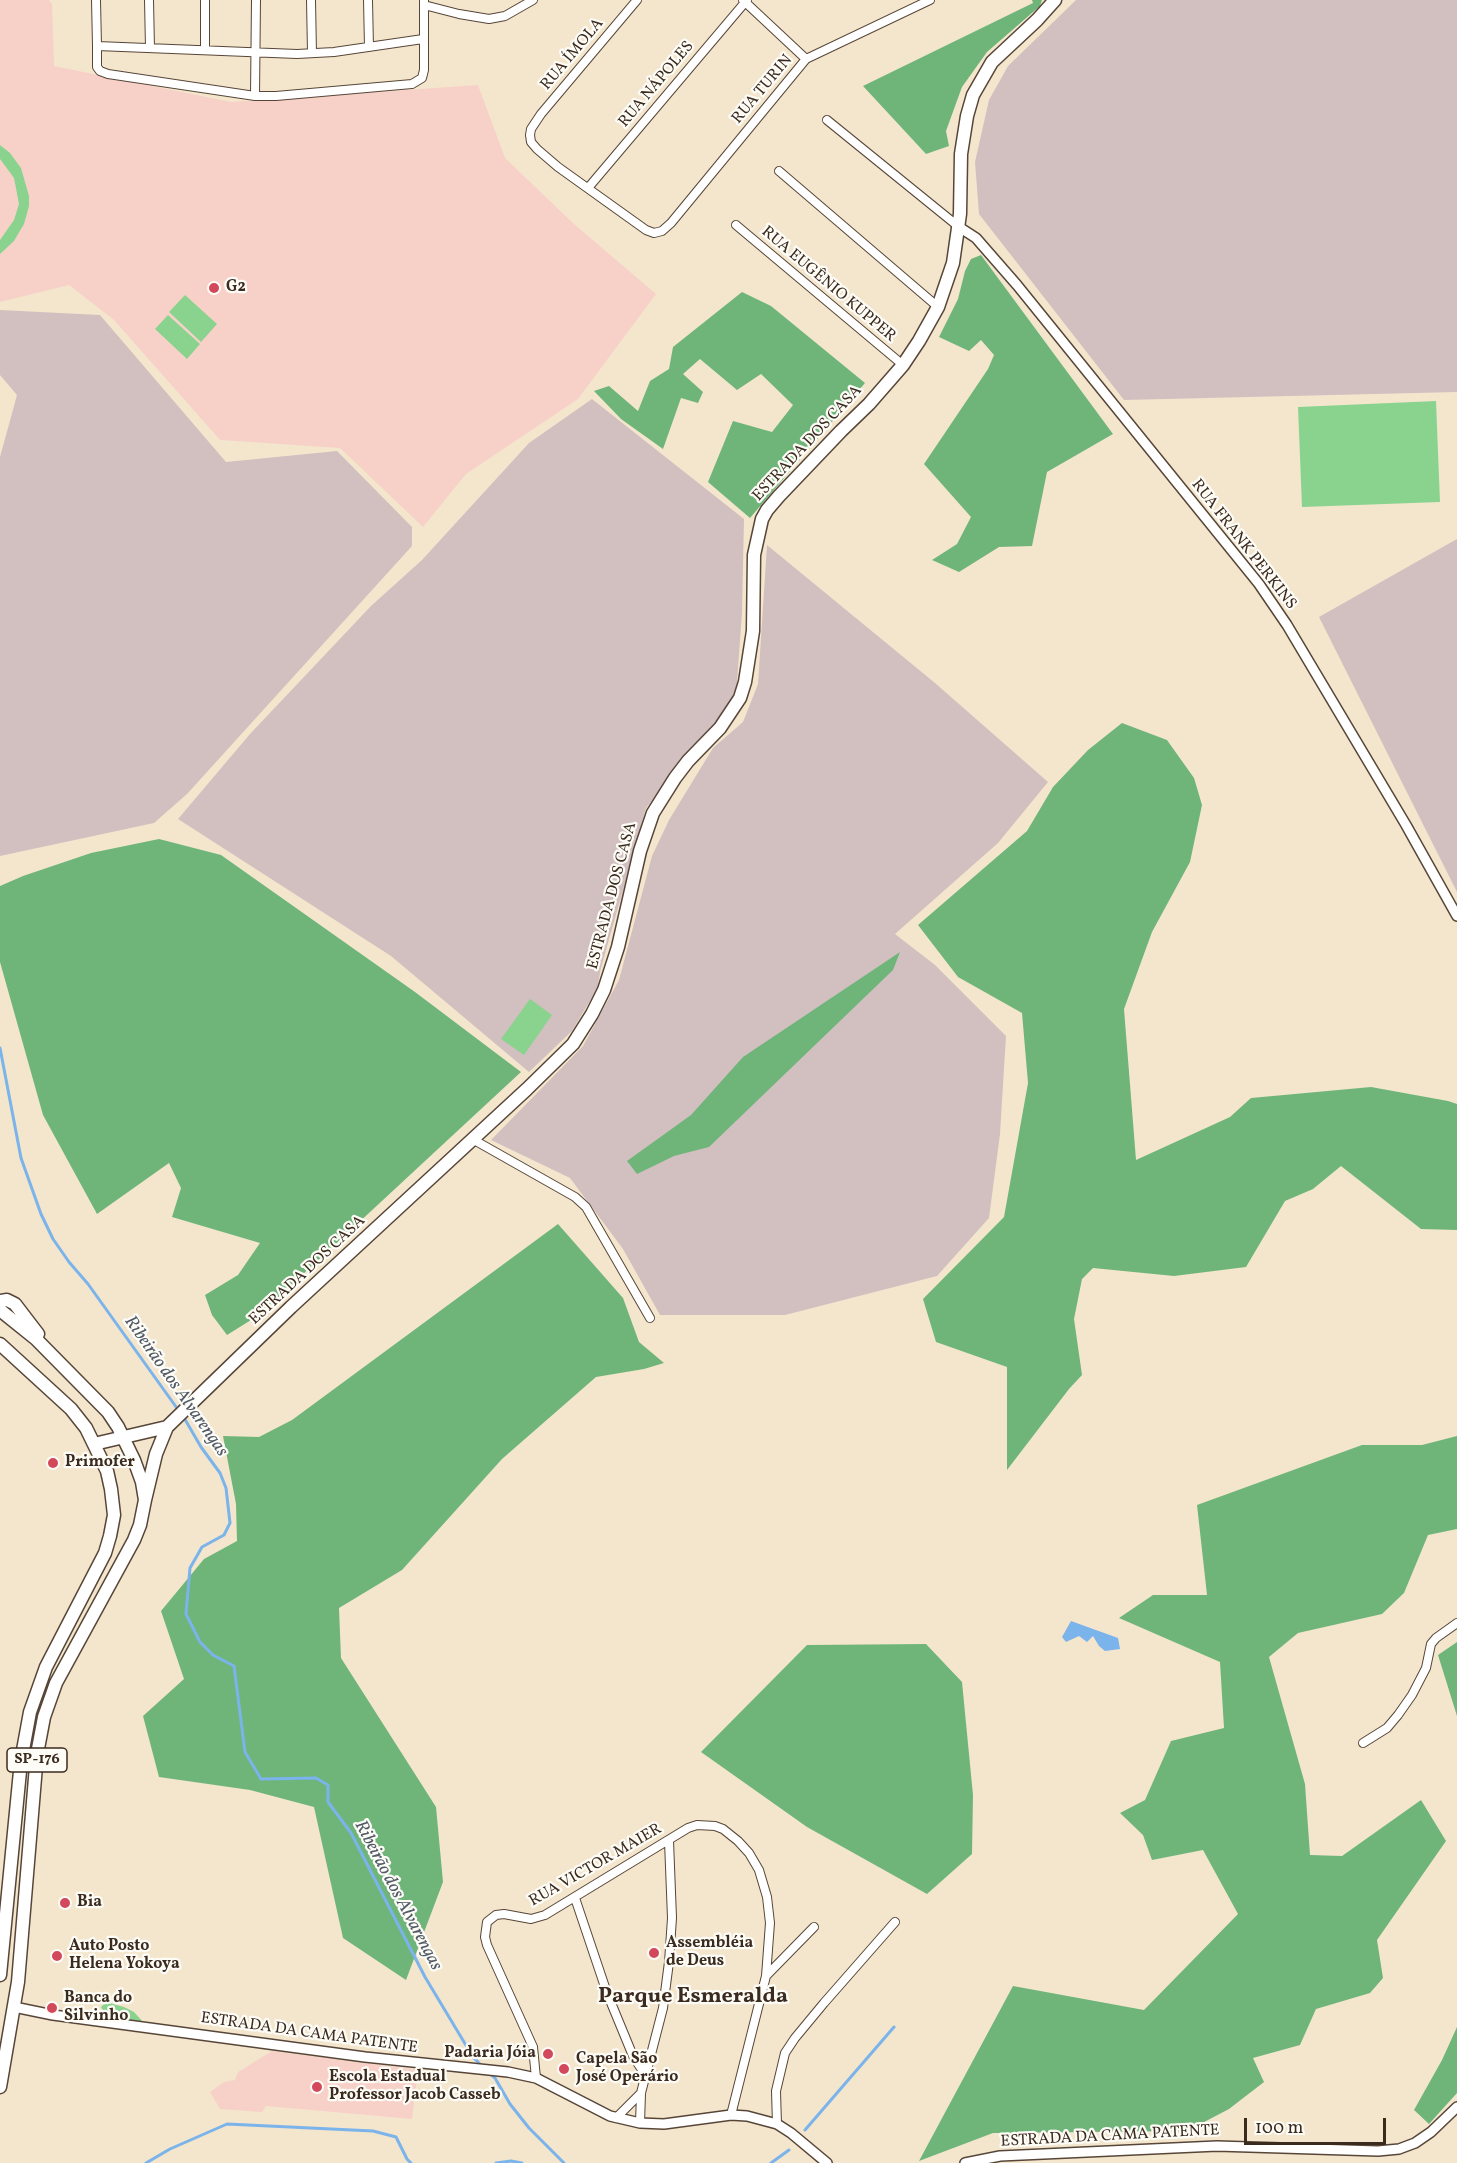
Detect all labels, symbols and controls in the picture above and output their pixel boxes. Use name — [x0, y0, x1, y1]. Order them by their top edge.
street label: RUA ÍMOLA — [537, 15, 609, 95]
street label: RUA NÁPOLES — [615, 38, 699, 132]
street label: RUA TURIN — [729, 52, 797, 128]
street label: RUA EUGÊNIO KUPPER — [757, 223, 899, 347]
place label: G2 — [226, 278, 246, 298]
marker: G2 — [207, 281, 221, 295]
street label: ESTRADA DOS CASA — [749, 382, 867, 506]
street label: RUA FRANK PERKINS — [1186, 476, 1300, 614]
street label: ESTRADA DOS CASA — [584, 820, 642, 972]
street label: ESTRADA DOS CASA — [246, 1212, 370, 1330]
water label: Ribeirão dos Alvarengas — [118, 1312, 232, 1462]
place label: Primofer — [65, 1453, 135, 1473]
marker: Primofer — [46, 1456, 60, 1470]
road number: SP-176 — [7, 1748, 67, 1772]
water label: Ribeirão dos Alvarengas — [348, 1817, 446, 1975]
street label: RUA VICTOR MAIER — [526, 1820, 666, 1912]
place label: Bia — [77, 1893, 102, 1913]
marker: Bia — [58, 1896, 72, 1910]
place label: Assembléia de Deus — [666, 1934, 753, 1972]
place label: Auto Posto Helena Yokoya — [69, 1937, 180, 1975]
marker: Assembléia de Deus — [647, 1946, 661, 1960]
marker: Auto Posto Helena Yokoya — [50, 1949, 64, 1963]
district label: Parque Esmeralda — [598, 1985, 788, 2011]
place label: Banca do Silvinho — [64, 1989, 132, 2027]
marker: Banca do Silvinho — [45, 2001, 59, 2015]
street label: ESTRADA DA CAMA PATENTE — [199, 2009, 419, 2059]
place label: Padaria Jóia — [444, 2044, 536, 2064]
marker: Padaria Jóia — [541, 2047, 555, 2061]
place label: Capela São José Operário — [576, 2050, 678, 2088]
marker: Capela São José Operário — [557, 2062, 571, 2076]
place label: Escola Estadual Professor Jacob Casseb — [329, 2068, 501, 2106]
marker: Escola Estadual Professor Jacob Casseb — [310, 2080, 324, 2094]
scale bar — [1247, 2106, 1390, 2144]
text: 100 m — [1255, 2116, 1304, 2141]
street label: ESTRADA DA CAMA PATENTE — [1000, 2122, 1220, 2152]

